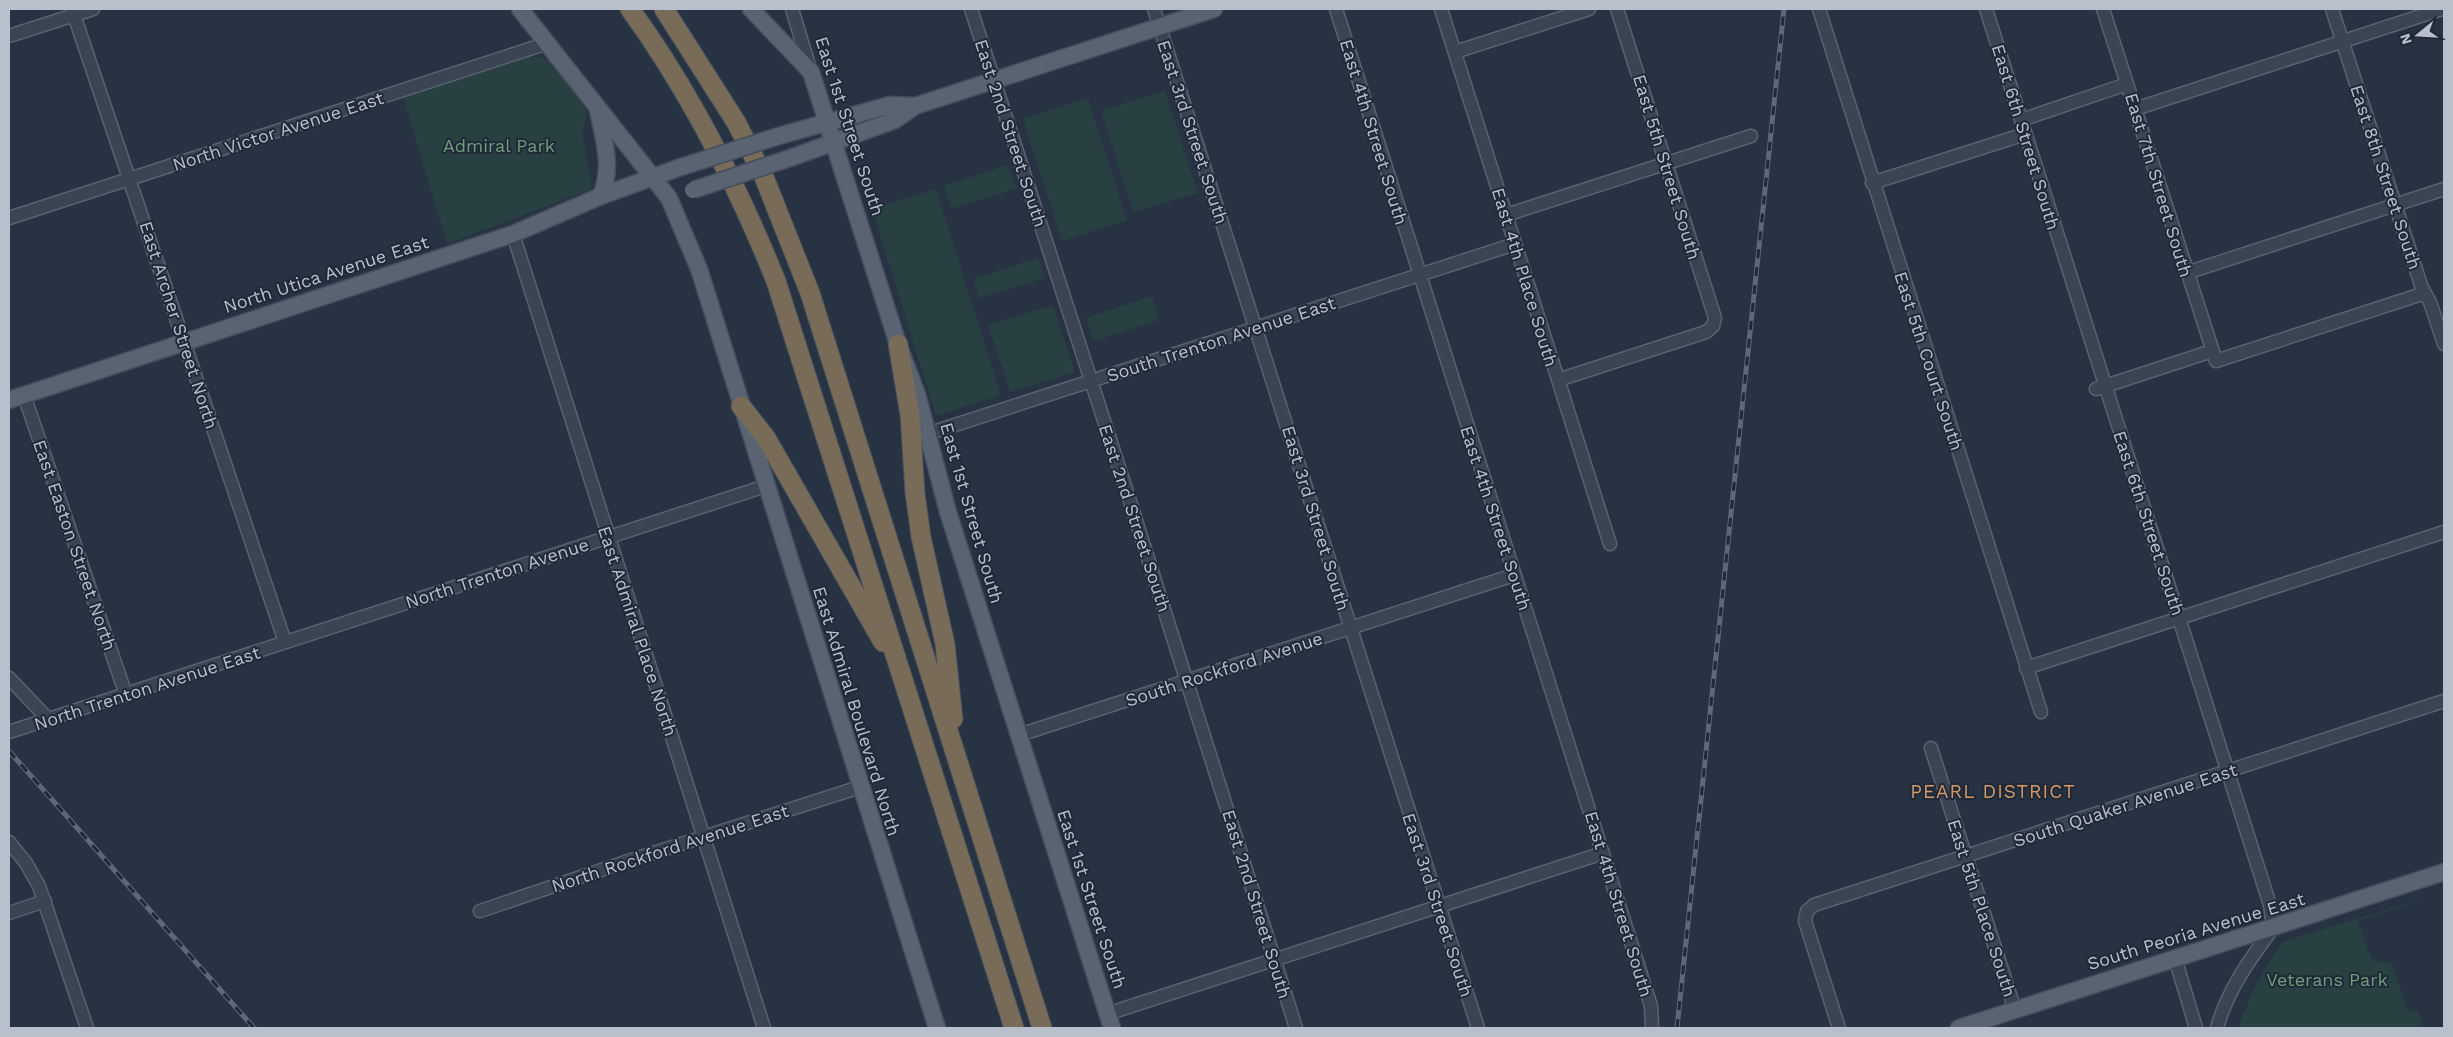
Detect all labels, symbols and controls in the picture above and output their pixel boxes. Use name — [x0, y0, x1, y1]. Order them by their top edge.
north arrow — [2393, 10, 2443, 60]
text: N — [2396, 32, 2415, 46]
street label: East 1st Street South — [811, 34, 889, 218]
street label: East 2nd Street South — [971, 36, 1051, 230]
street label: East 3rd Street South — [1153, 37, 1233, 227]
street label: East 4th Street South — [1336, 37, 1412, 227]
street label: East 6th Street South — [1988, 42, 2064, 232]
street label: East 5th Street South — [1629, 72, 1705, 262]
street label: East 8th Street South — [2346, 82, 2426, 272]
street label: North Victor Avenue East — [170, 87, 387, 175]
street label: East 7th Street South — [2121, 90, 2197, 280]
park label: Admiral Park — [443, 135, 555, 156]
street label: East 4th Place South — [1488, 185, 1562, 369]
street label: East Archer Street North — [135, 218, 223, 432]
street label: North Utica Avenue East — [221, 231, 432, 317]
street label: East 5th Court South — [1890, 269, 1968, 453]
street label: South Trenton Avenue East — [1104, 292, 1338, 386]
street label: East 1st Street South — [936, 420, 1008, 606]
street label: East 2nd Street South — [1095, 421, 1175, 615]
street label: East 3rd Street South — [1278, 423, 1354, 613]
street label: East 4th Street South — [1456, 423, 1536, 613]
street label: East 6th Street South — [2109, 428, 2189, 618]
street label: East Easton Street North — [29, 437, 121, 653]
street label: East Admiral Place North — [594, 523, 682, 739]
street label: North Trenton Avenue — [403, 533, 591, 613]
street label: East Admiral Boulevard North — [809, 584, 905, 838]
street label: South Rockford Avenue — [1123, 627, 1325, 711]
street label: North Trenton Avenue East — [31, 641, 263, 735]
street label: South Quaker Avenue East — [2010, 759, 2240, 851]
district label: PEARL DISTRICT — [1910, 780, 2076, 803]
street label: North Rockford Avenue East — [549, 800, 792, 896]
street label: East 1st Street South — [1053, 807, 1131, 991]
street label: East 2nd Street South — [1218, 807, 1296, 1001]
street label: East 4th Street South — [1581, 809, 1657, 999]
street label: East 3rd Street South — [1398, 810, 1478, 1000]
street label: East 5th Place South — [1943, 817, 2021, 999]
street label: South Peoria Avenue East — [2085, 888, 2308, 974]
park label: Veterans Park — [2266, 969, 2388, 990]

